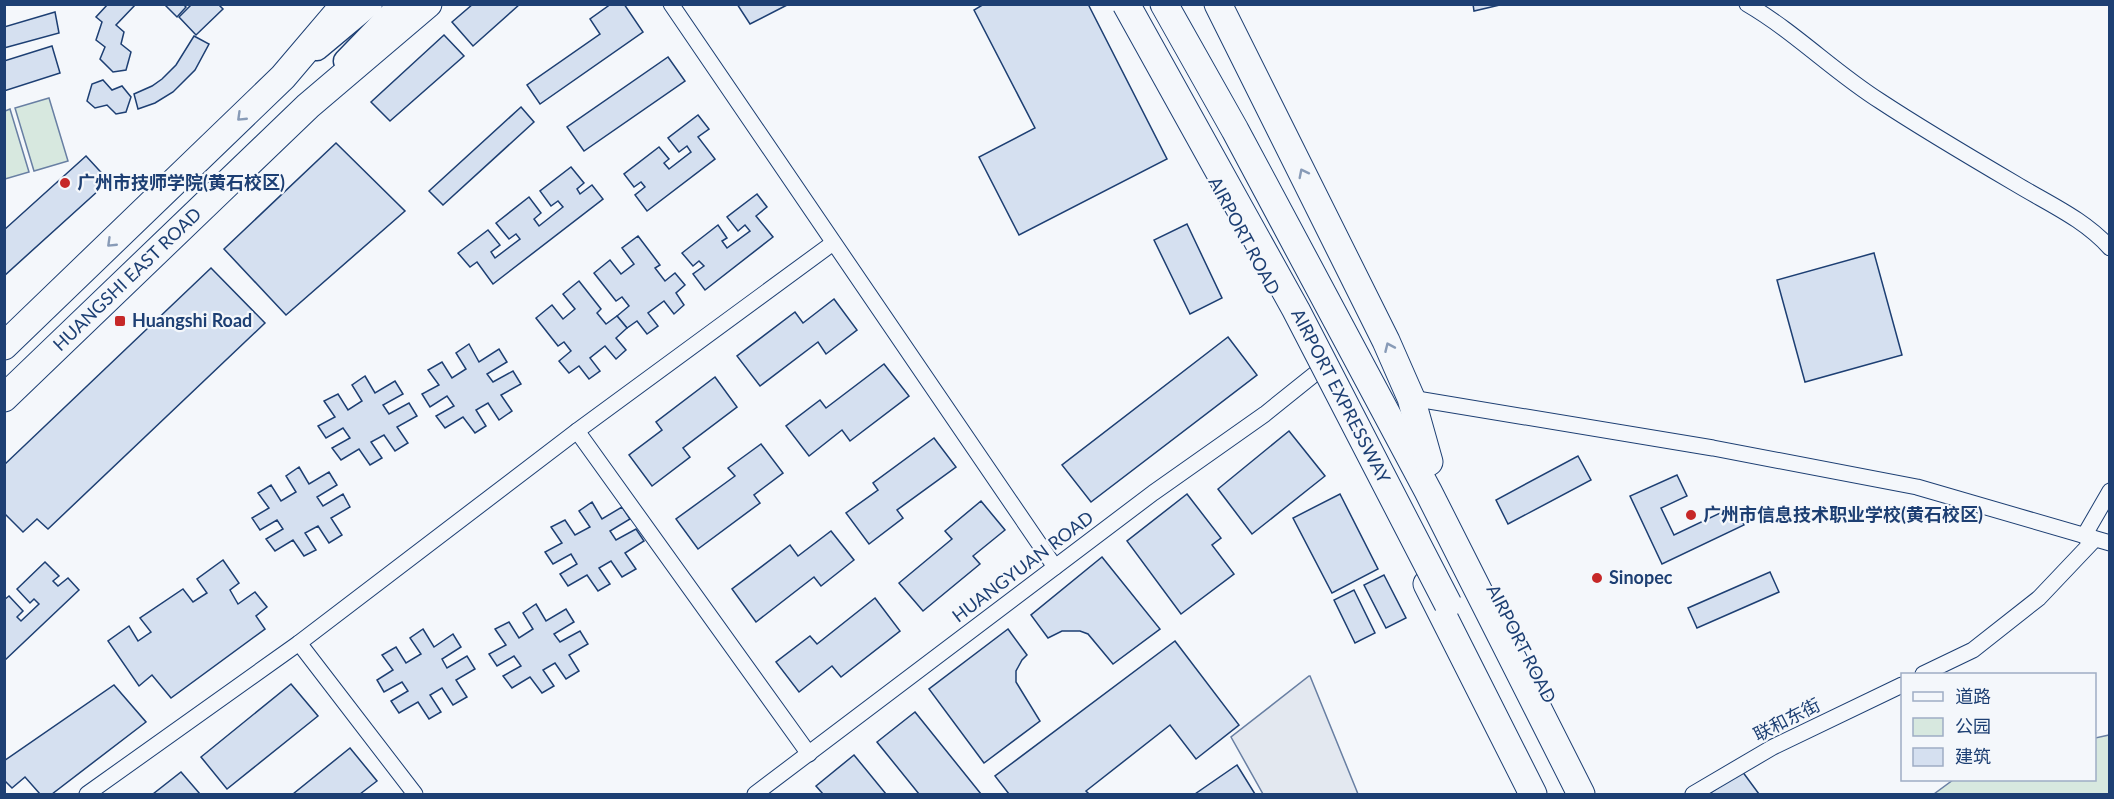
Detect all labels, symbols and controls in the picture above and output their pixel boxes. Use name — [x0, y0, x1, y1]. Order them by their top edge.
one-way arrow — [237, 110, 248, 121]
one-way arrow — [1298, 168, 1310, 179]
place label: 广州市技师学院(黄石校区) — [77, 171, 285, 193]
street label: AIRPORT ROAD — [1205, 173, 1285, 298]
marker: 广州市技师学院(黄石校区) — [58, 176, 72, 190]
street label: HUANGSHI EAST ROAD — [48, 203, 205, 355]
one-way arrow — [107, 236, 118, 247]
street label: AIRPORT EXPRESSWAY — [1287, 305, 1396, 487]
place label: Huangshi Road — [132, 309, 252, 331]
marker: Huangshi Road — [113, 314, 127, 328]
one-way arrow — [1385, 343, 1397, 354]
place label: 广州市信息技术职业学校(黄石校区) — [1703, 503, 1983, 525]
street label: HUANGYUAN ROAD — [947, 506, 1097, 627]
marker: 广州市信息技术职业学校(黄石校区) — [1684, 508, 1698, 522]
place label: Sinopec — [1609, 566, 1673, 588]
marker: Sinopec — [1590, 571, 1604, 585]
street label: AIRPORT ROAD — [1482, 580, 1561, 707]
legend — [1901, 673, 2096, 781]
text: 道路 — [1955, 685, 1991, 707]
street label: 联和东街 — [1749, 693, 1824, 745]
text: 公园 — [1955, 715, 1991, 737]
text: 建筑 — [1955, 745, 1991, 767]

